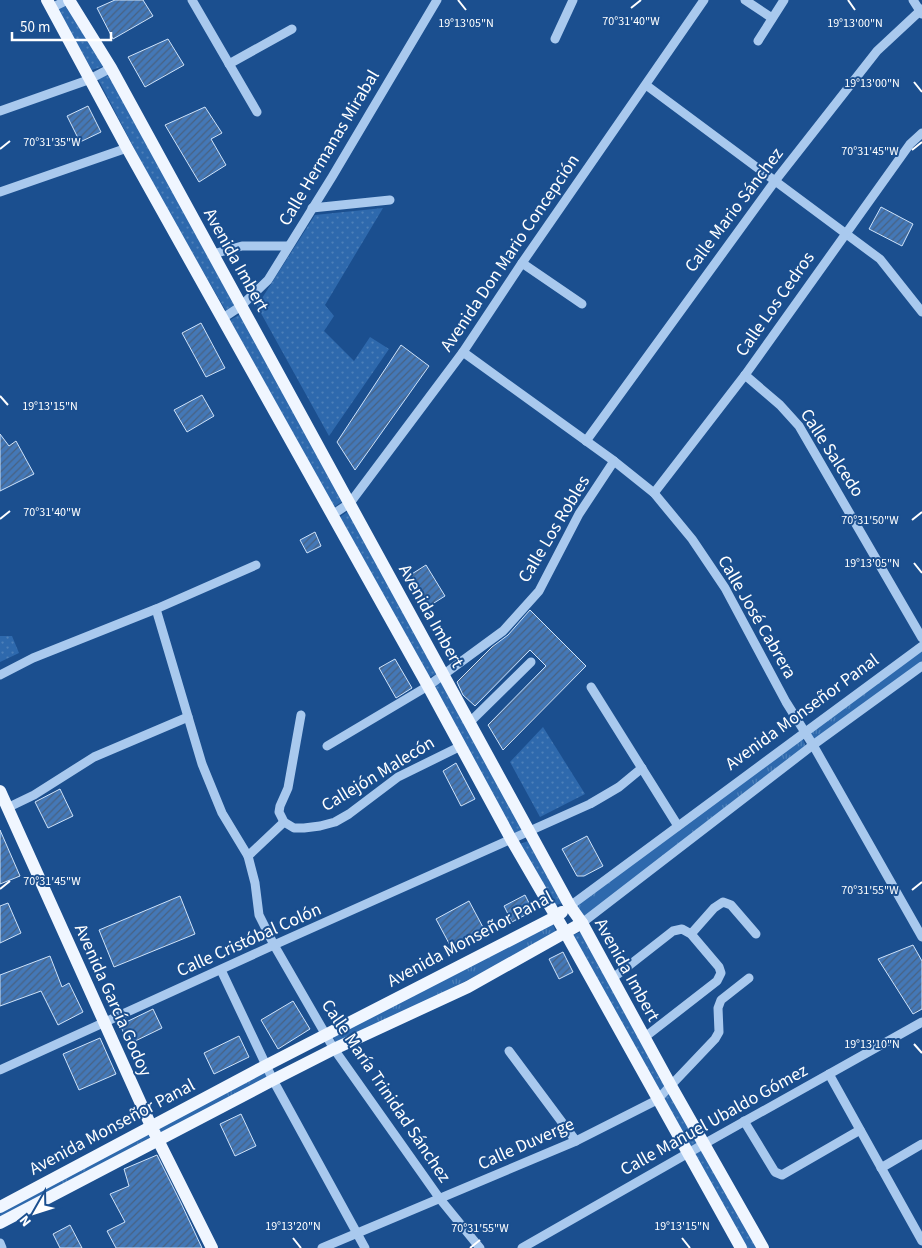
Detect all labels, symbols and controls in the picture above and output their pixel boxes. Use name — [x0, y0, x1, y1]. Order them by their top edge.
scale bar — [12, 10, 111, 42]
text: 70°31'40"W — [602, 13, 660, 30]
text: 19°13'05"N — [438, 15, 494, 32]
text: 19°13'00"N — [827, 15, 883, 32]
text: 50 m — [20, 17, 50, 38]
street label: Calle Hermanas Mirabal — [272, 65, 386, 231]
text: 19°13'00"N — [844, 75, 900, 92]
text: 70°31'35"W — [23, 134, 81, 151]
street label: Calle Mario Sánchez — [679, 142, 789, 278]
text: 70°31'45"W — [841, 143, 899, 160]
street label: Avenida Don Mario Concepción — [434, 149, 586, 357]
street label: Avenida Imbert — [197, 204, 275, 316]
street label: Calle Los Cedros — [729, 246, 821, 362]
text: 19°13'15"N — [22, 398, 78, 415]
street label: Calle Salcedo — [794, 404, 870, 502]
street label: Calle Los Robles — [512, 471, 596, 587]
text: 70°31'40"W — [23, 504, 81, 521]
text: 70°31'50"W — [841, 512, 899, 529]
street label: Calle José Cabrera — [712, 551, 802, 683]
text: 19°13'05"N — [844, 555, 900, 572]
street label: Avenida Imbert — [392, 560, 470, 672]
street label: Avenida Monseñor Panal — [720, 648, 884, 776]
street label: Callejón Malecón — [317, 730, 439, 818]
text: 70°31'45"W — [23, 873, 81, 890]
text: 70°31'55"W — [841, 882, 899, 899]
street label: Avenida Monseñor Panal — [383, 885, 557, 993]
street label: Calle Cristóbal Colón — [173, 897, 325, 983]
street label: Avenida Imbert — [588, 914, 666, 1026]
street label: Avenida García Godoy — [68, 920, 158, 1081]
street label: Calle María Trinidad Sánchez — [315, 994, 457, 1188]
text: 19°13'10"N — [844, 1036, 900, 1053]
street label: Calle Manuel Ubaldo Gómez — [616, 1058, 812, 1182]
street label: Avenida Monseñor Panal — [25, 1073, 199, 1181]
street label: Calle Duverge — [474, 1112, 578, 1176]
north arrow — [10, 1188, 60, 1238]
text: N — [15, 1211, 36, 1230]
text: 19°13'20"N — [265, 1218, 321, 1235]
text: 19°13'15"N — [654, 1218, 710, 1235]
text: 70°31'55"W — [451, 1220, 509, 1237]

